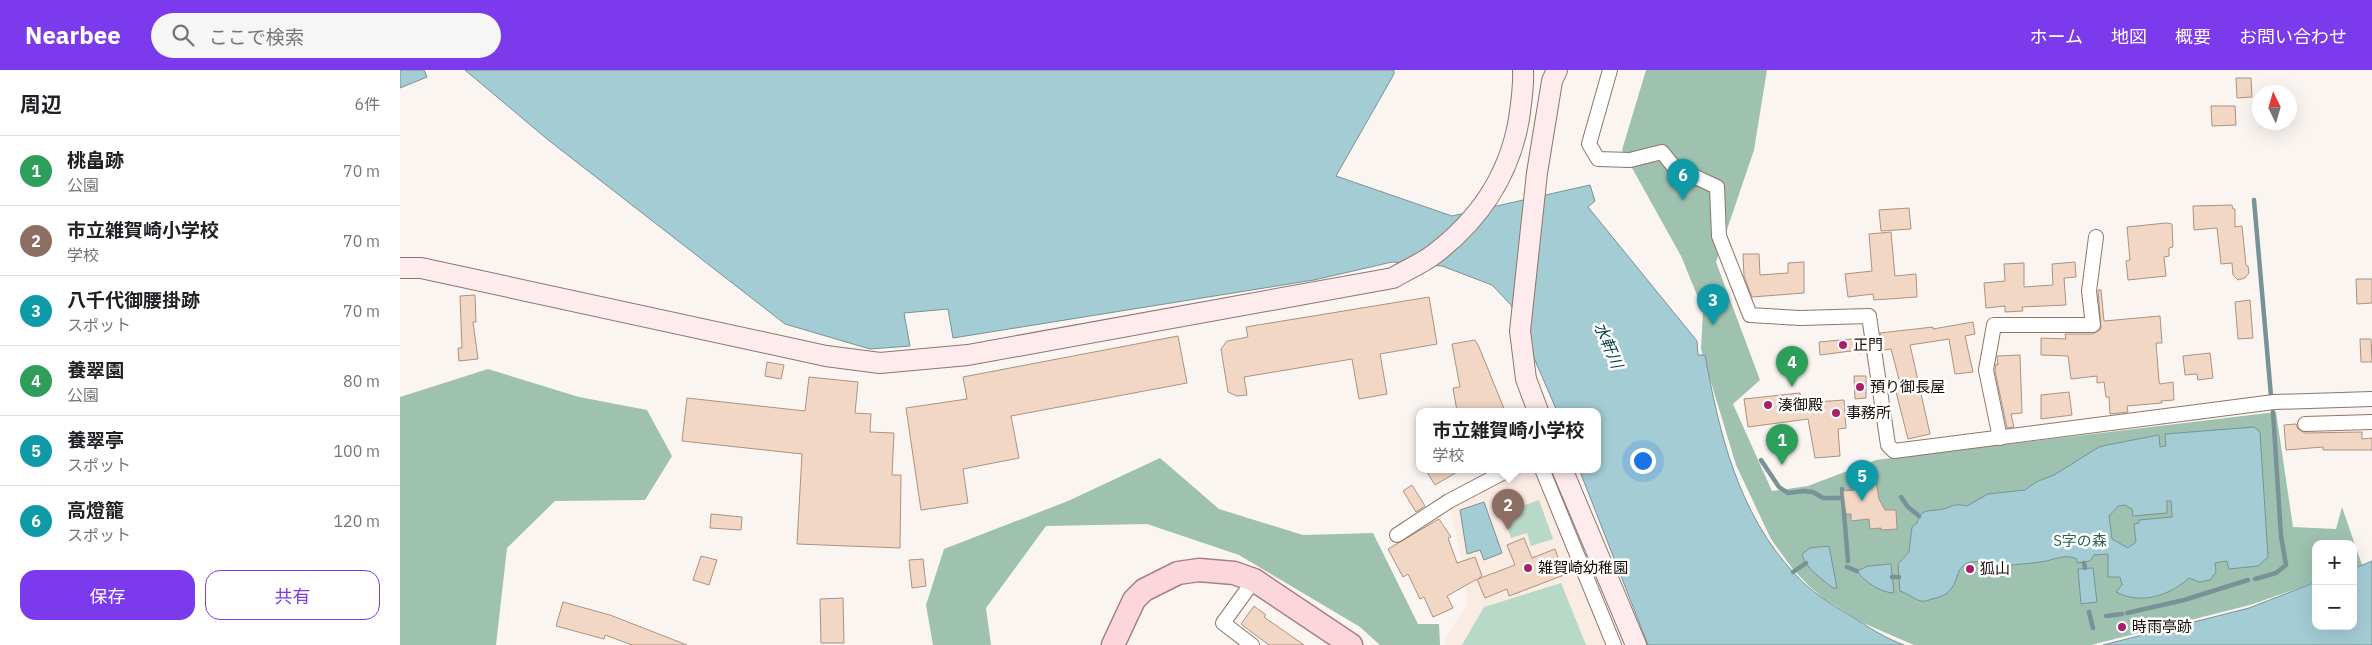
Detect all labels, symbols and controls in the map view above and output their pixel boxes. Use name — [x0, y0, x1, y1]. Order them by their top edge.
search box — [151, 13, 501, 58]
text: Nearbee — [25, 19, 121, 51]
icon: search — [169, 21, 197, 49]
text: ここで検索 — [209, 25, 304, 49]
text: ホーム — [2030, 25, 2083, 48]
text: 地図 — [2111, 25, 2147, 48]
text: 概要 — [2175, 25, 2211, 48]
text: お問い合わせ — [2239, 25, 2347, 48]
north arrow — [2252, 85, 2297, 130]
text: 周辺 — [20, 90, 62, 118]
text: 6件 — [354, 94, 380, 114]
text: 桃畠跡 — [67, 148, 124, 172]
pin: 6 — [1667, 159, 1699, 200]
text: 1 — [31, 161, 41, 181]
text: 70 m — [343, 161, 380, 181]
text: 公園 — [67, 175, 99, 195]
text: 市立雑賀崎小学校 — [67, 218, 219, 242]
text: 2 — [31, 231, 41, 251]
text: 70 m — [343, 231, 380, 251]
text: 学校 — [67, 245, 99, 265]
pin: 3 — [1697, 284, 1729, 325]
text: 八千代御腰掛跡 — [67, 288, 200, 312]
text: 3 — [31, 301, 41, 321]
text: 70 m — [343, 301, 380, 321]
text: スポット — [67, 315, 131, 335]
water label: 水軒川 — [1590, 319, 1628, 373]
place label: 正門 — [1853, 335, 1883, 354]
marker: 正門 — [1837, 339, 1849, 351]
pin: 4 — [1776, 346, 1808, 387]
text: 養翠園 — [67, 358, 124, 382]
text: 4 — [31, 371, 41, 391]
text: 80 m — [343, 371, 380, 391]
place label: 預り御長屋 — [1870, 377, 1945, 396]
marker: 預り御長屋 — [1854, 381, 1866, 393]
text: 公園 — [67, 385, 99, 405]
place label: 湊御殿 — [1778, 395, 1823, 414]
marker: 湊御殿 — [1762, 399, 1774, 411]
place label: 事務所 — [1846, 403, 1891, 422]
marker: 事務所 — [1830, 407, 1842, 419]
popup — [1416, 408, 1601, 473]
text: 市立雑賀崎小学校 — [1432, 418, 1585, 442]
pin: 1 — [1766, 424, 1798, 465]
text: 養翠亭 — [67, 428, 124, 452]
text: 5 — [31, 441, 41, 461]
text: 100 m — [333, 441, 380, 461]
text: 学校 — [1432, 445, 1465, 465]
your location — [1630, 448, 1656, 474]
text: スポット — [67, 455, 131, 475]
pin: 5 — [1846, 460, 1878, 501]
pin: 2 — [1492, 489, 1524, 530]
text: 高燈籠 — [67, 498, 124, 522]
text: 6 — [31, 511, 41, 531]
text: 120 m — [333, 511, 380, 531]
text: スポット — [67, 525, 131, 545]
park label: S字の森 — [2053, 531, 2107, 550]
map controls — [2312, 540, 2357, 630]
button: + — [2312, 540, 2357, 585]
place label: 雑賀崎幼稚園 — [1538, 558, 1628, 577]
place label: 狐山 — [1980, 559, 2010, 578]
marker: 雑賀崎幼稚園 — [1522, 562, 1534, 574]
marker: 狐山 — [1964, 563, 1976, 575]
button: 保存 — [20, 570, 195, 620]
button: 共有 — [205, 570, 380, 620]
button: − — [2312, 585, 2357, 630]
place label: 時雨亭跡 — [2132, 617, 2192, 636]
marker: 時雨亭跡 — [2116, 621, 2128, 633]

